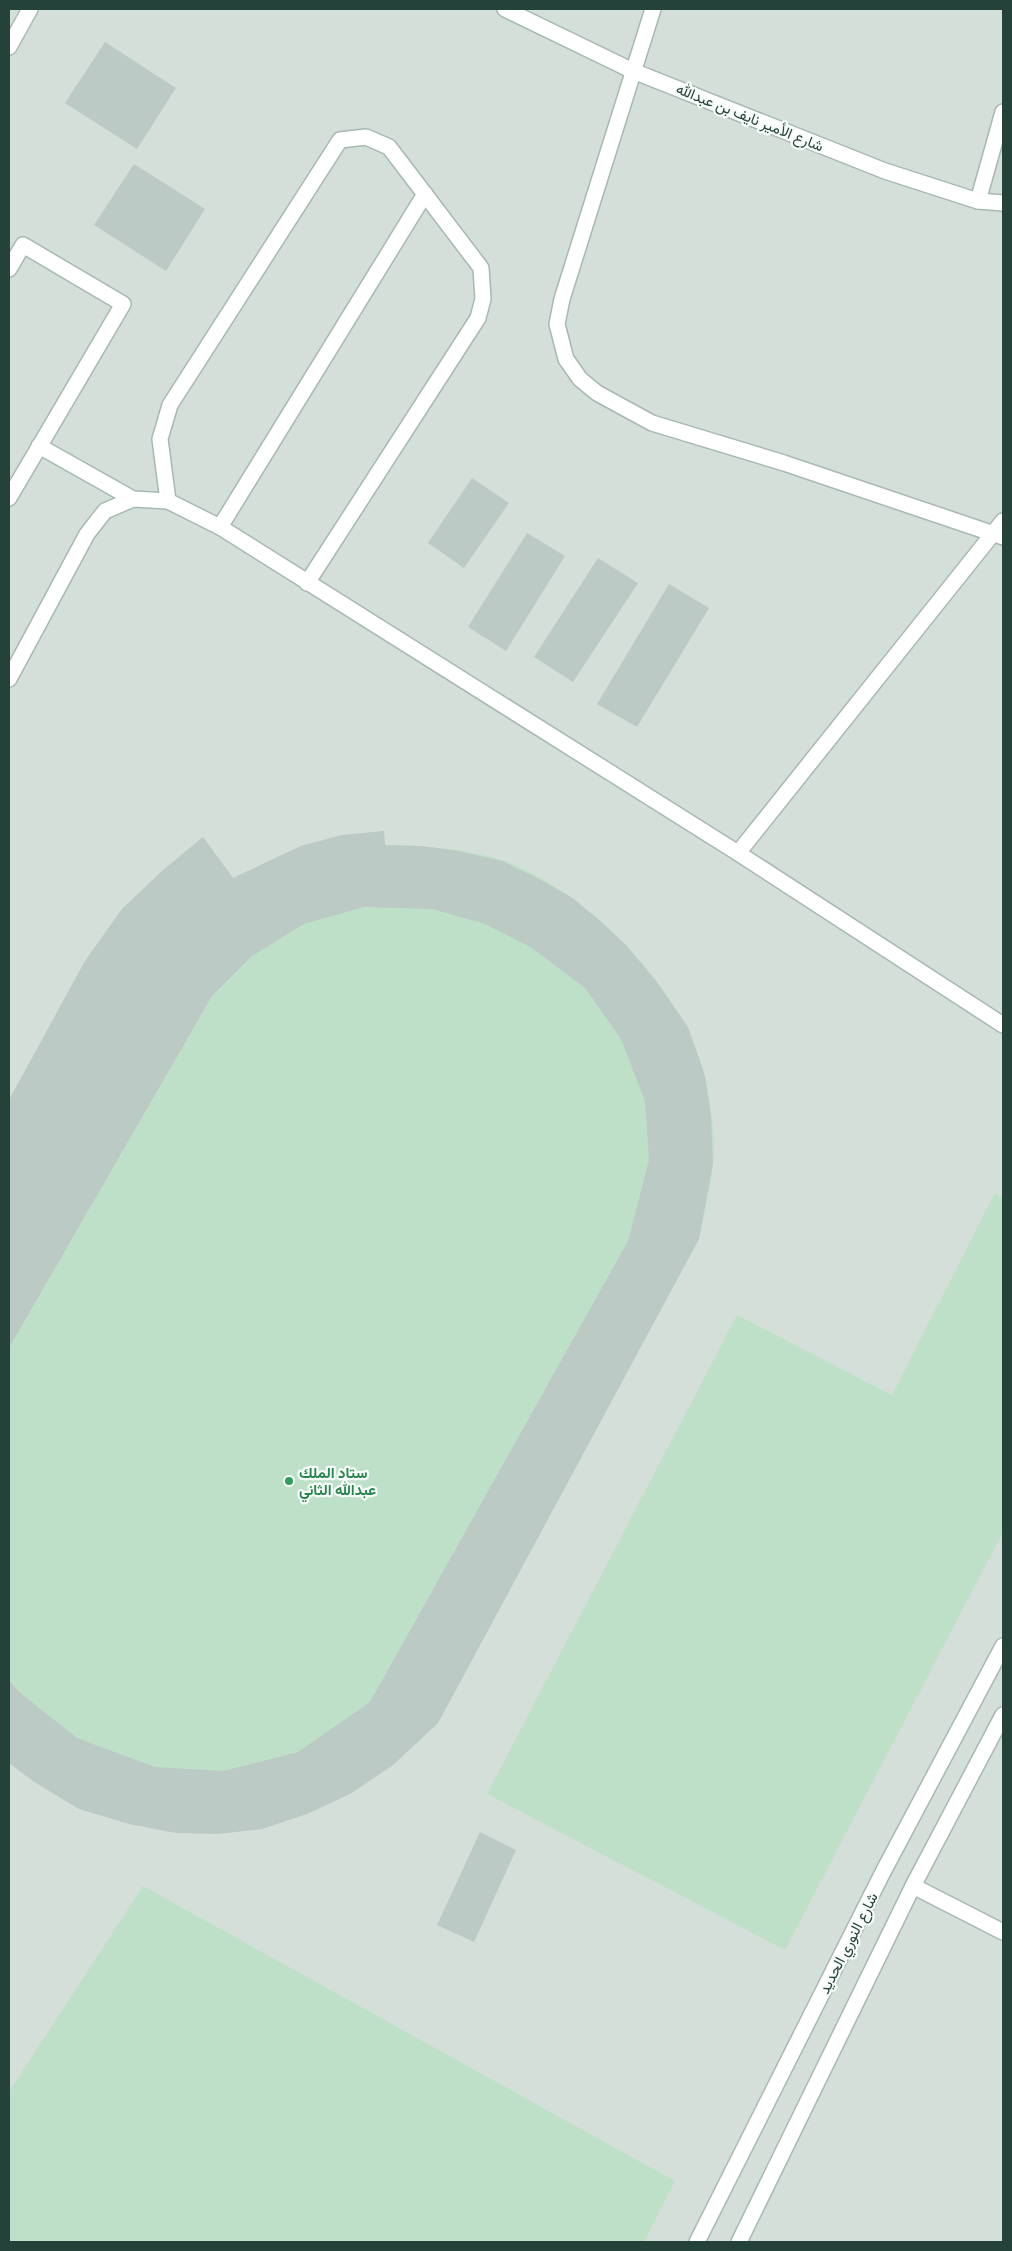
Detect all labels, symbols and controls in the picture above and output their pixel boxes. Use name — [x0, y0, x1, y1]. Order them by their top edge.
street label: شارع الأمير نايف بن عبدالله — [673, 80, 826, 157]
place label: ستاد الملك عبدالله الثاني — [299, 1464, 376, 1503]
marker: ستاد الملك عبدالله الثاني — [283, 1475, 295, 1487]
street label: شارع النوري الحديد — [815, 1890, 885, 1999]

